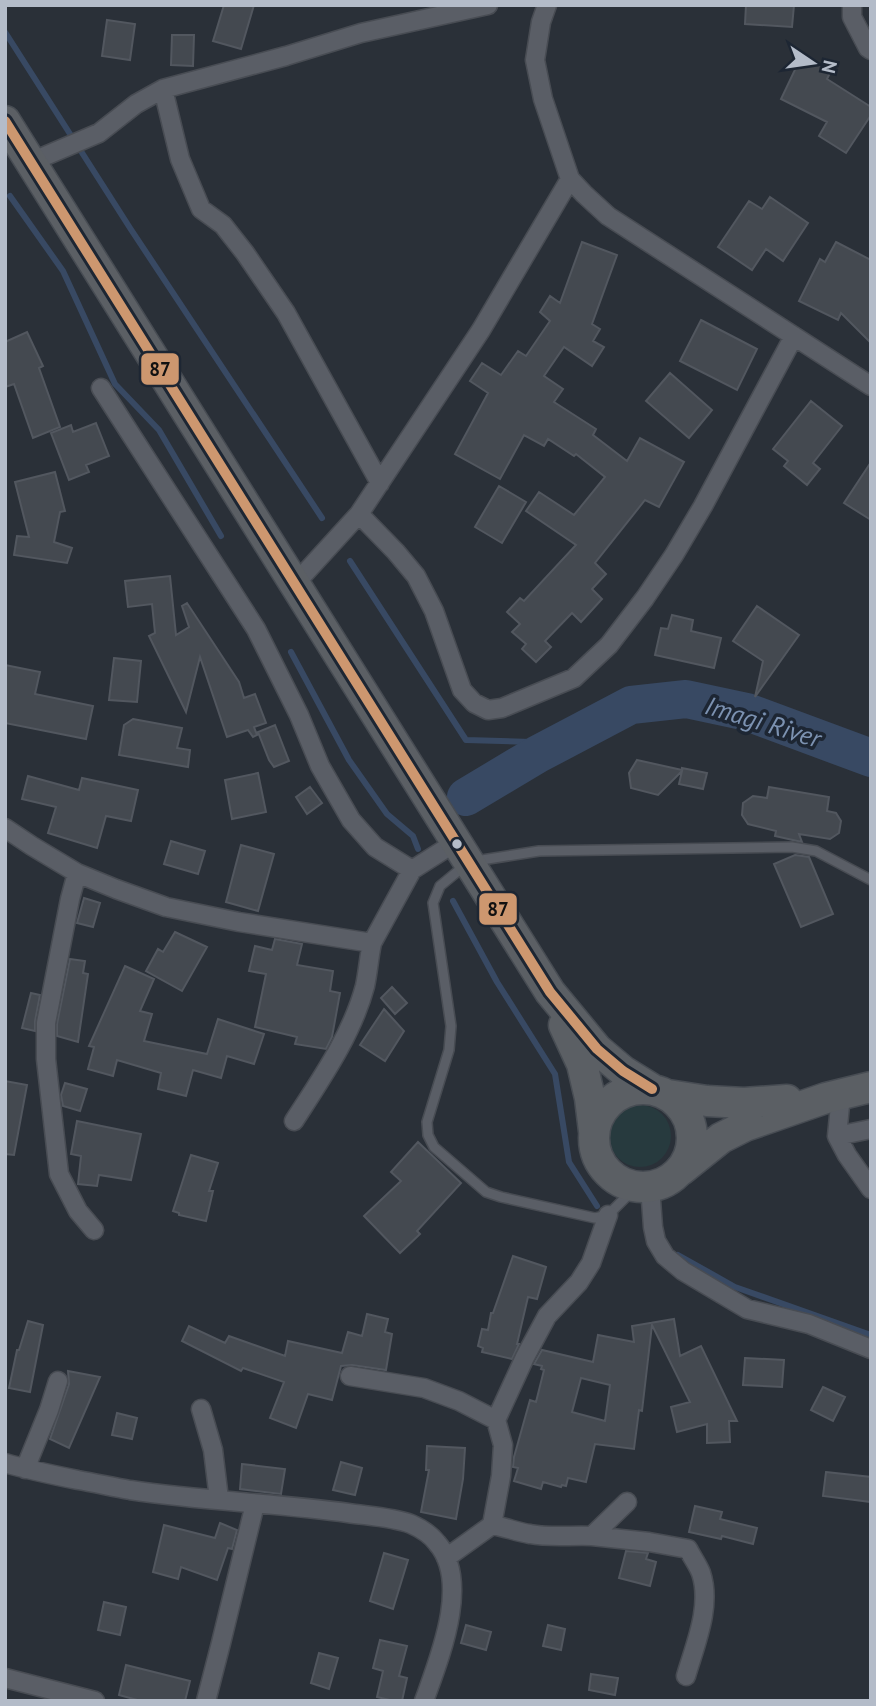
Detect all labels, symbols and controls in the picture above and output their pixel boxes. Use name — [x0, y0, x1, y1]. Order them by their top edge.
north arrow — [778, 28, 848, 98]
text: N — [816, 58, 843, 76]
line badge: 87 — [140, 352, 180, 386]
text: 87 — [149, 357, 171, 381]
water label: Imagi River — [701, 688, 826, 755]
unlabelled marker — [450, 837, 464, 851]
line badge: 87 — [478, 892, 518, 926]
text: 87 — [487, 897, 509, 921]

